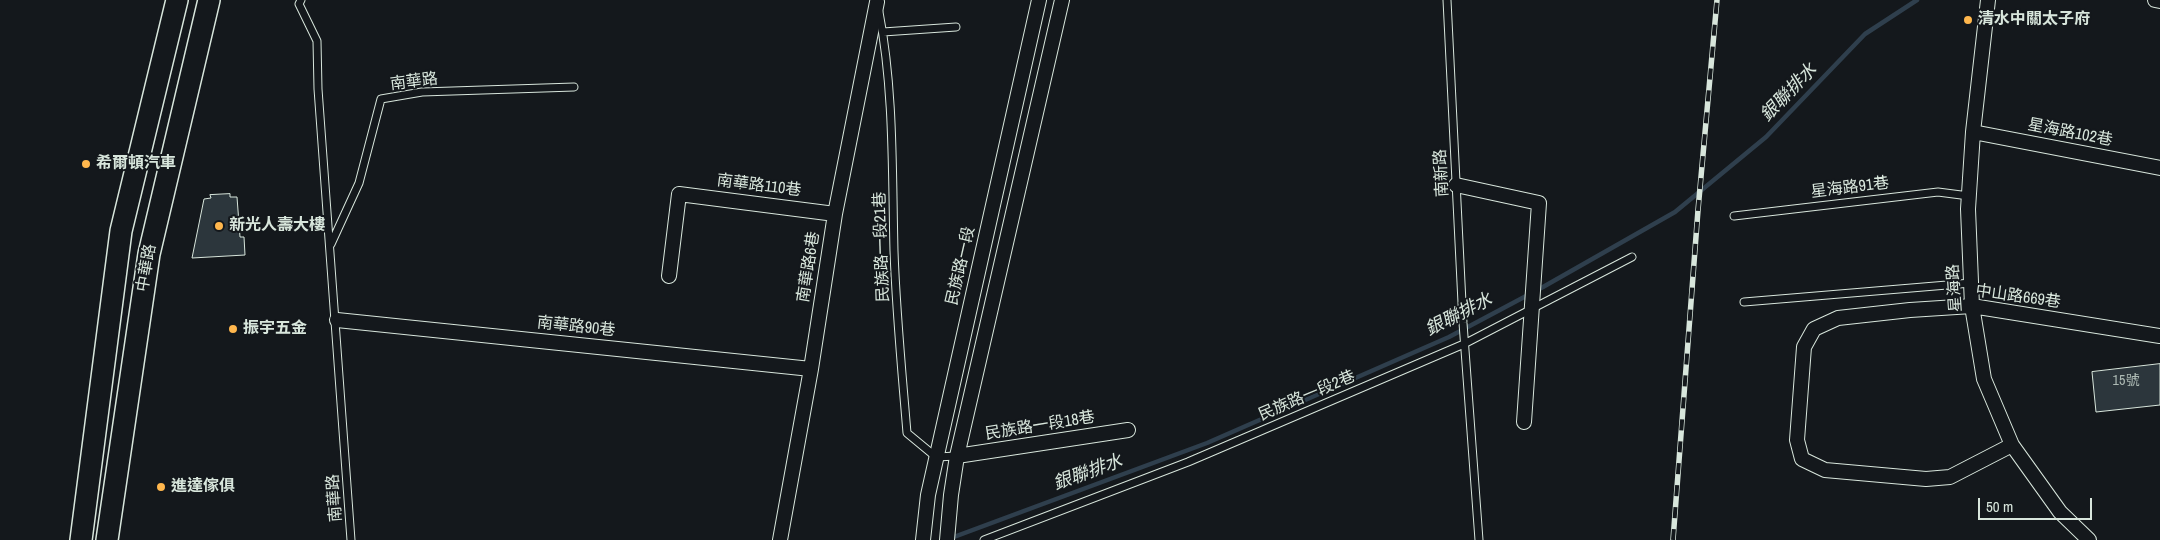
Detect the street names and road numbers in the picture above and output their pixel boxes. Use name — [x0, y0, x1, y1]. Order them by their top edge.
street label: 南華路 — [389, 70, 439, 94]
street label: 星海路102巷 — [2026, 115, 2114, 151]
street label: 南新路 — [1431, 149, 1453, 197]
street label: 南華路110巷 — [716, 171, 802, 201]
street label: 星海路91巷 — [1810, 174, 1890, 202]
street label: 民族路一段21巷 — [870, 191, 894, 303]
street label: 民族路一段 — [943, 225, 979, 307]
street label: 南華路6巷 — [794, 230, 824, 304]
street label: 中華路 — [133, 243, 161, 293]
street label: 星海路 — [1944, 263, 1966, 313]
street label: 中山路669巷 — [1974, 282, 2062, 312]
street label: 南華路90巷 — [536, 313, 616, 341]
street label: 民族路一段2巷 — [1256, 367, 1358, 425]
street label: 民族路一段18巷 — [984, 408, 1096, 444]
street label: 南華路 — [324, 473, 346, 523]

